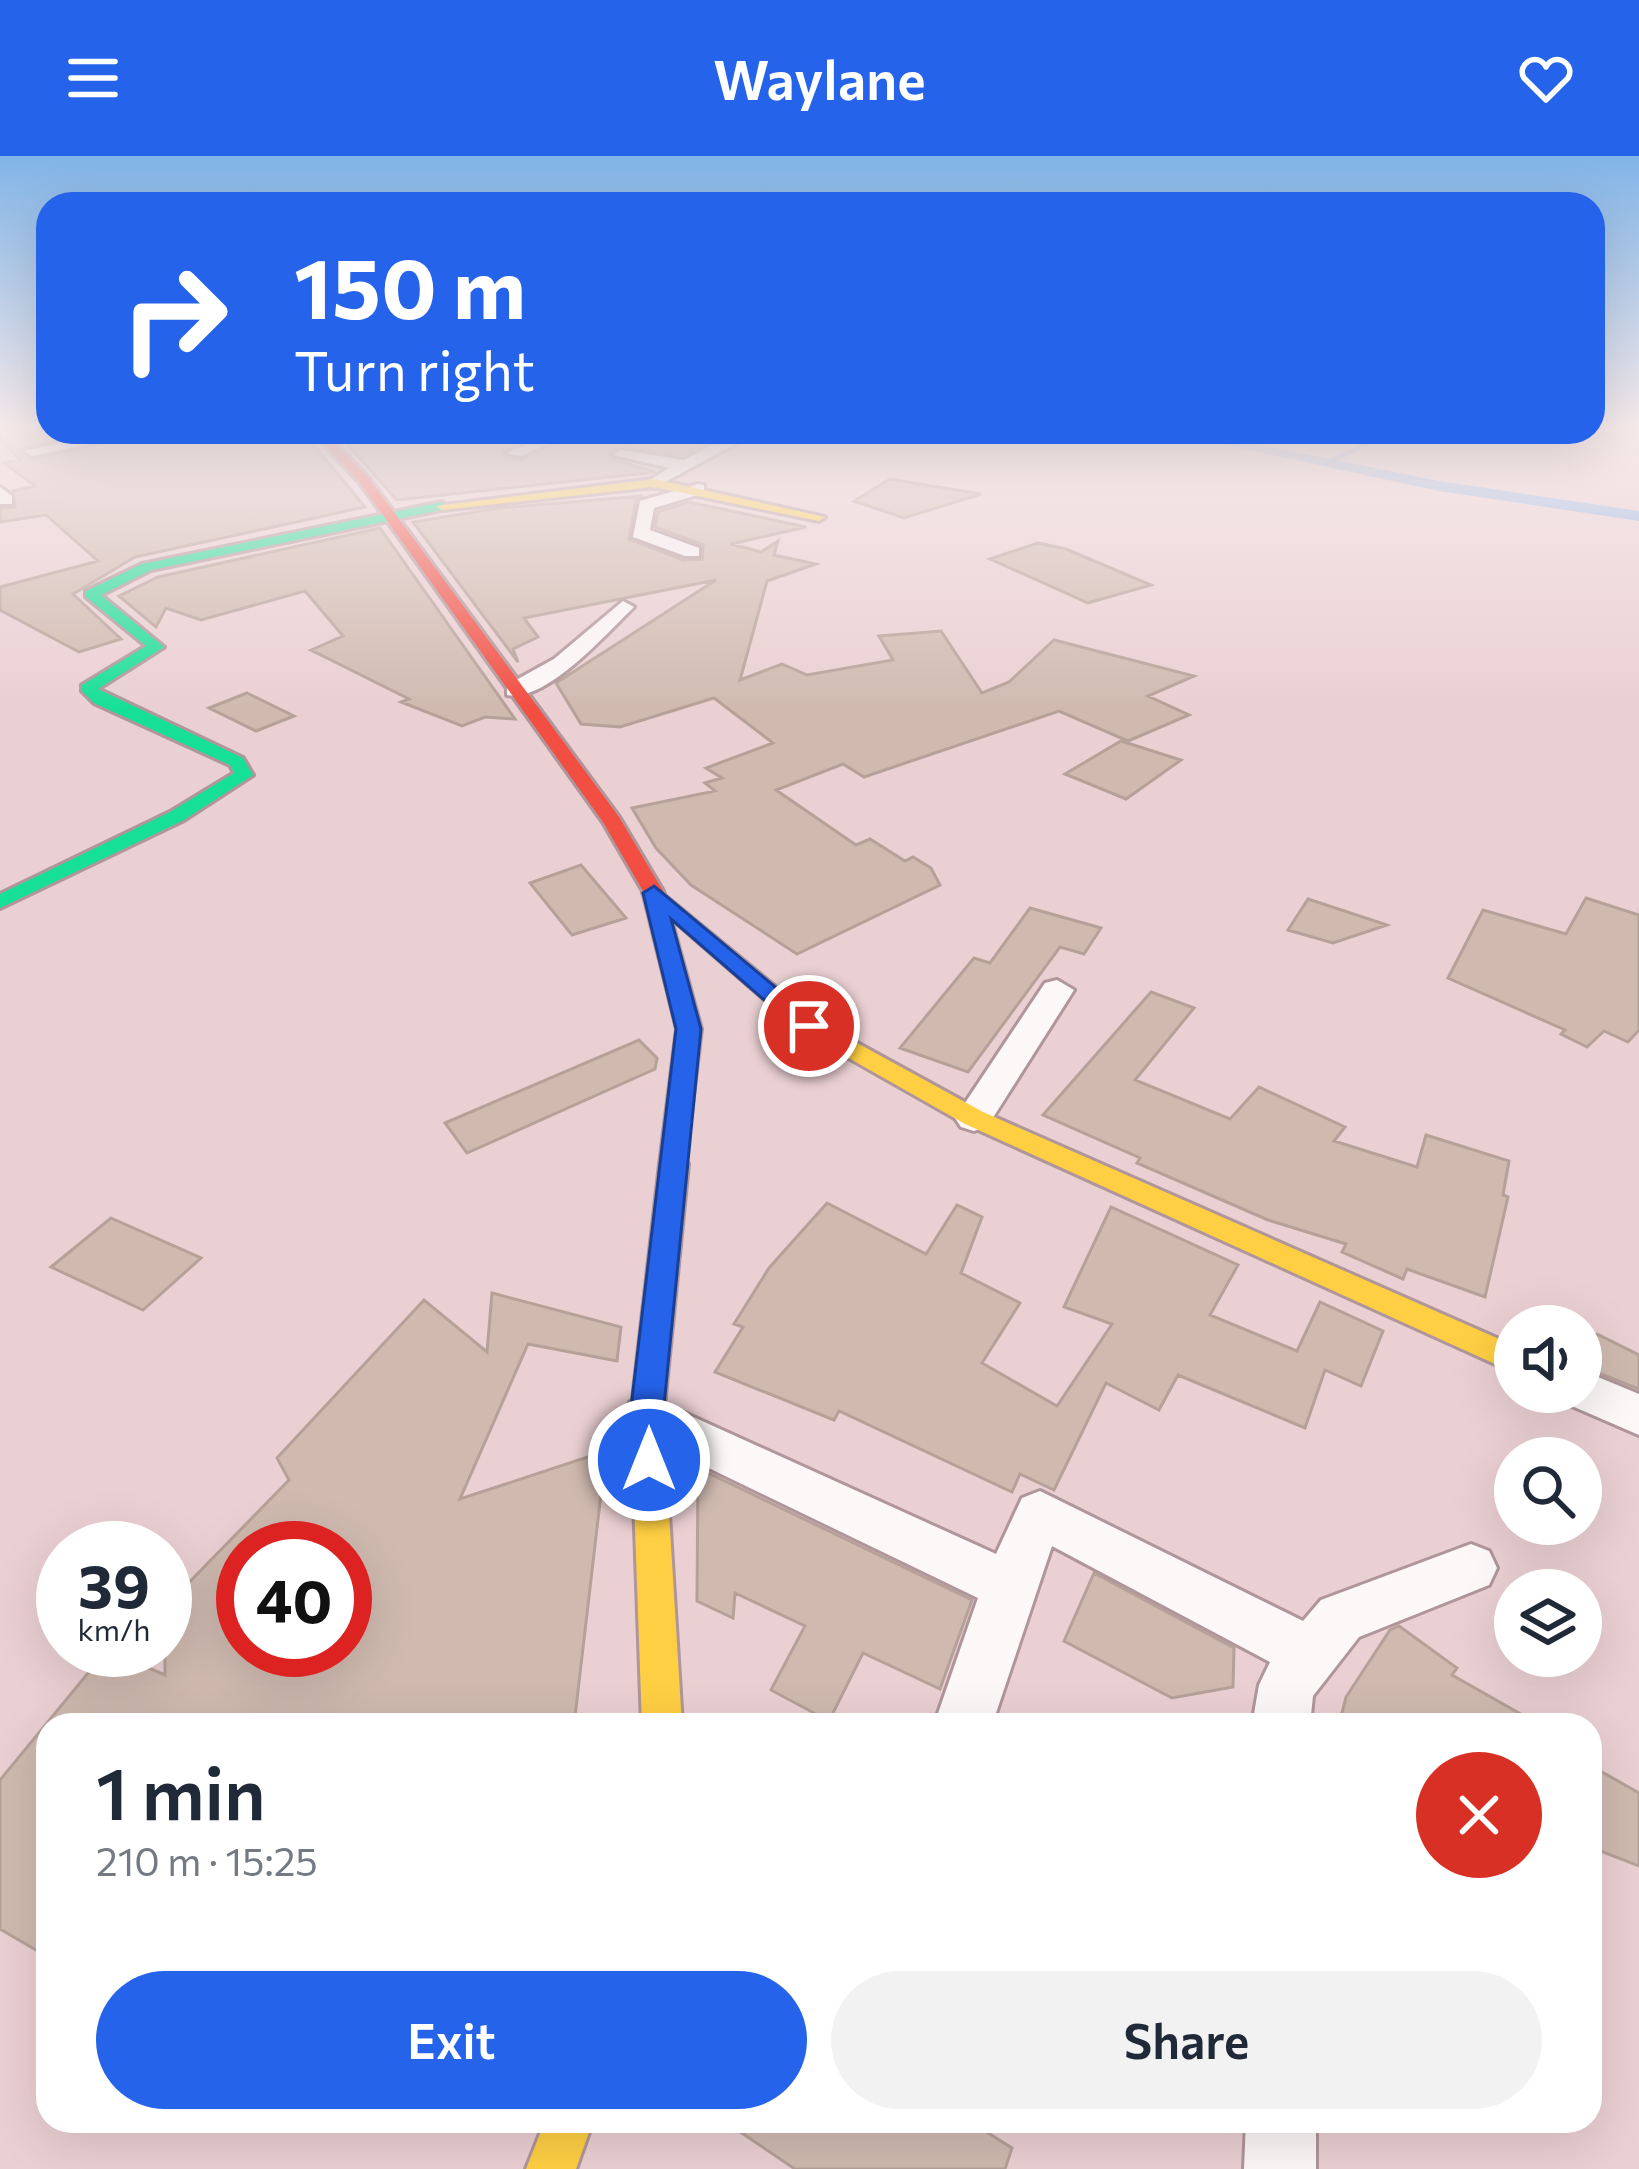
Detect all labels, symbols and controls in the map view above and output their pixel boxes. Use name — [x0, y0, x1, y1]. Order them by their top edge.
icon: menu — [60, 45, 126, 111]
text: Waylane — [713, 45, 926, 111]
icon: heart — [1513, 45, 1579, 111]
text: 150 m — [294, 234, 526, 336]
icon: right — [96, 240, 252, 396]
text: Turn right — [294, 336, 535, 402]
pin — [758, 975, 860, 1077]
icon: arrive — [776, 993, 842, 1059]
map controls — [1494, 1305, 1602, 1677]
button: sound — [1494, 1305, 1602, 1413]
position arrow — [586, 1397, 712, 1523]
button: search — [1494, 1437, 1602, 1545]
speed limit sign: 40 — [216, 1521, 372, 1677]
text: 39 — [78, 1547, 150, 1620]
button: layers — [1494, 1569, 1602, 1677]
text: km/h — [78, 1610, 150, 1647]
text: 1 min — [96, 1747, 266, 1835]
button: close — [1416, 1752, 1542, 1878]
text: 210 m · 15:25 — [96, 1836, 318, 1884]
button: Exit — [96, 1971, 807, 2109]
button: Share — [831, 1971, 1542, 2109]

